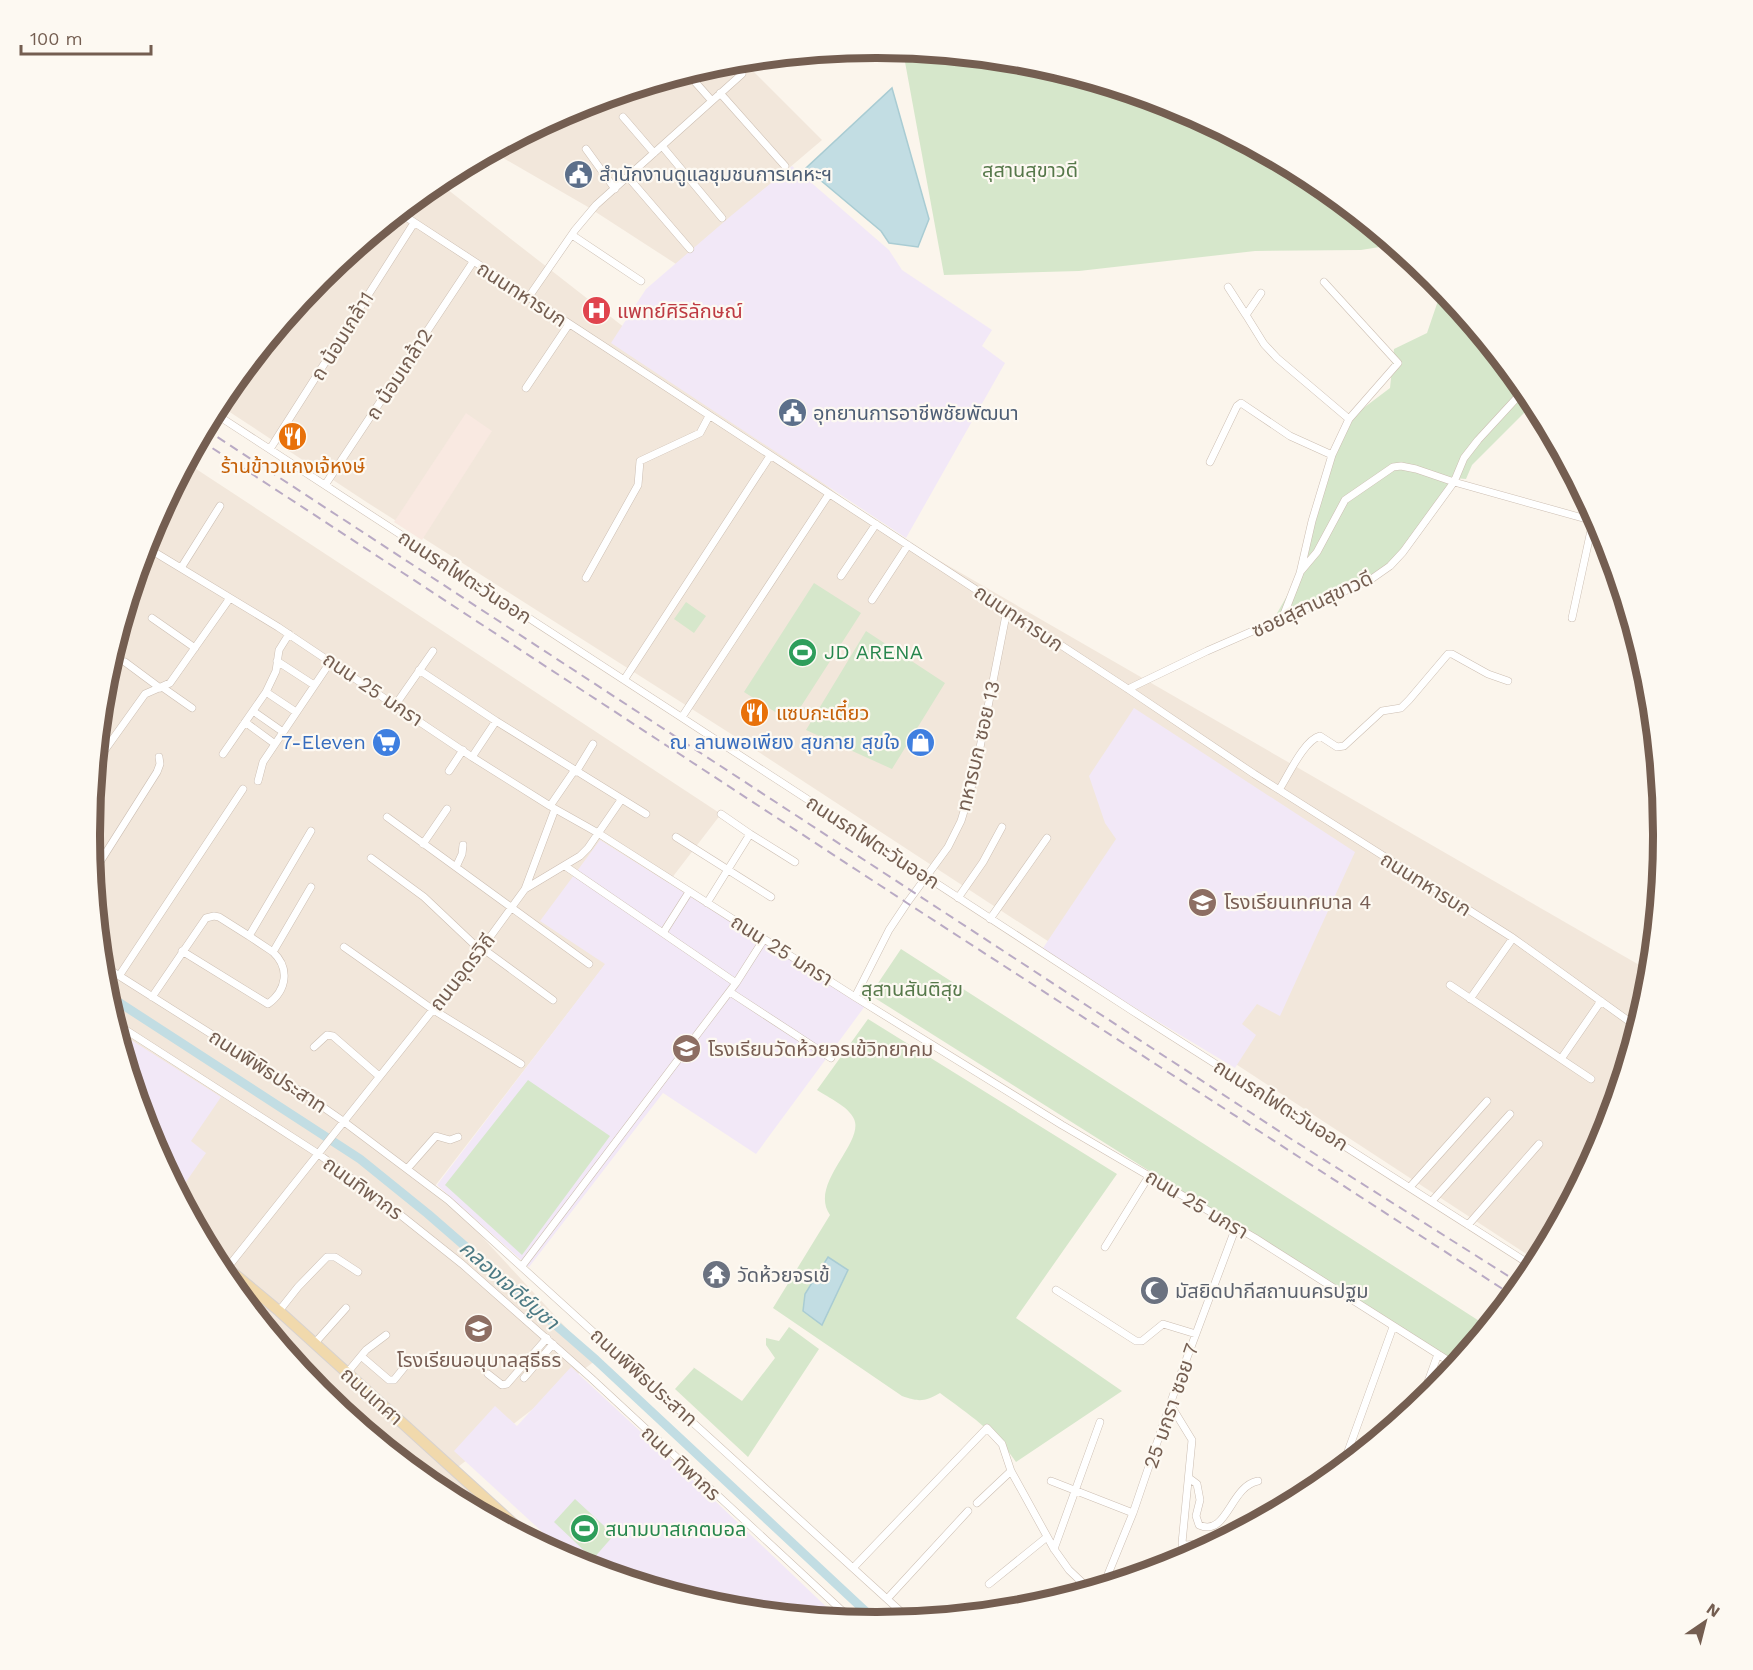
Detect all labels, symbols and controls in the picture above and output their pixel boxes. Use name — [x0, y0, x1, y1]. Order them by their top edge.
scale bar — [21, 18, 152, 56]
text: 100 m — [30, 28, 83, 49]
public building icon: สำนักงานดูแลชุมชนการเคหะฯ — [562, 158, 594, 190]
park label: สุสานสุขาวดี — [982, 158, 1078, 182]
place label: สำนักงานดูแลชุมชนการเคหะฯ — [599, 162, 832, 187]
street label: ถนนทหารบก — [473, 256, 571, 332]
street label: ถ น้อมเกล้า1 — [305, 287, 379, 385]
hospital icon: แพทย์ศิริลักษณ์ — [580, 295, 612, 327]
place label: แพทย์ศิริลักษณ์ — [617, 299, 743, 323]
street label: ถ น้อมเกล้า2 — [361, 324, 437, 424]
public building icon: อุทยานการอาชีพชัยพัฒนา — [776, 397, 808, 429]
place label: อุทยานการอาชีพชัยพัฒนา — [813, 401, 1019, 425]
restaurant icon: ร้านข้าวแกงเจ้หงษ์ — [277, 420, 309, 452]
place label: ร้านข้าวแกงเจ้หงษ์ — [221, 454, 365, 478]
street label: ถนนรถไฟตะวันออก — [394, 525, 536, 629]
street label: ซอยสุสานสุขาวดี — [1248, 566, 1376, 642]
street label: ถนนทหารบก — [970, 579, 1068, 657]
sports icon: JD ARENA — [787, 636, 819, 668]
place label: JD ARENA — [824, 640, 923, 664]
street label: ถนน 25 มกรา — [318, 647, 428, 731]
street label: ทหารบก ซอย 13 — [951, 678, 1005, 814]
restaurant icon: แซบกะเตี๋ยว — [739, 697, 771, 729]
place label: แซบกะเตี๋ยว — [776, 699, 869, 725]
supermarket icon: 7-Eleven — [371, 726, 403, 758]
shop icon: ณ ลานพอเพียง สุขกาย สุขใจ — [905, 726, 937, 758]
place label: 7-Eleven — [281, 730, 366, 754]
place label: ณ ลานพอเพียง สุขกาย สุขใจ — [670, 730, 900, 754]
street label: ถนนรถไฟตะวันออก — [802, 790, 944, 894]
street label: ถนนทหารบก — [1376, 847, 1476, 921]
school or university icon: โรงเรียนเทศบาล 4 — [1187, 886, 1219, 918]
place label: โรงเรียนเทศบาล 4 — [1224, 890, 1371, 914]
street label: ถนน 25 มกรา — [727, 909, 837, 991]
street label: ถนนอุดรวิถี — [424, 928, 500, 1016]
park label: สุสานสันติสุข — [861, 977, 963, 1001]
street label: ถนนพิพิธประสาท — [205, 1024, 331, 1118]
school or university icon: โรงเรียนวัดห้วยจรเข้วิทยาคม — [671, 1033, 703, 1065]
place label: โรงเรียนวัดห้วยจรเข้วิทยาคม — [708, 1037, 933, 1061]
street label: ถนนรถไฟตะวันออก — [1209, 1054, 1353, 1156]
street label: ถนนทิพากร — [319, 1151, 407, 1225]
street label: ถนน 25 มกรา — [1141, 1164, 1253, 1244]
water label: คลองเจดีย์บูชา — [454, 1235, 565, 1336]
temple icon: วัดห้วยจรเข้ — [700, 1259, 732, 1291]
place label: วัดห้วยจรเข้ — [737, 1263, 830, 1287]
mosque icon: มัสยิดปากีสถานนครปฐม — [1138, 1275, 1170, 1307]
place label: มัสยิดปากีสถานนครปฐม — [1175, 1279, 1369, 1303]
school or university icon: โรงเรียนอนุบาลสุธีธร — [463, 1313, 495, 1345]
street label: ถนนพิพิธประสาท — [586, 1323, 702, 1431]
street label: 25 มกรา ซอย 7 — [1138, 1340, 1204, 1472]
place label: โรงเรียนอนุบาลสุธีธร — [397, 1348, 561, 1372]
street label: ถนนเทศา — [336, 1362, 408, 1430]
street label: ถนน ทิพากร — [636, 1420, 726, 1506]
sports icon: สนามบาสเกตบอล — [568, 1513, 600, 1545]
place label: สนามบาสเกตบอล — [605, 1517, 746, 1541]
north arrow — [1675, 1592, 1735, 1652]
text: N — [1703, 1599, 1724, 1621]

